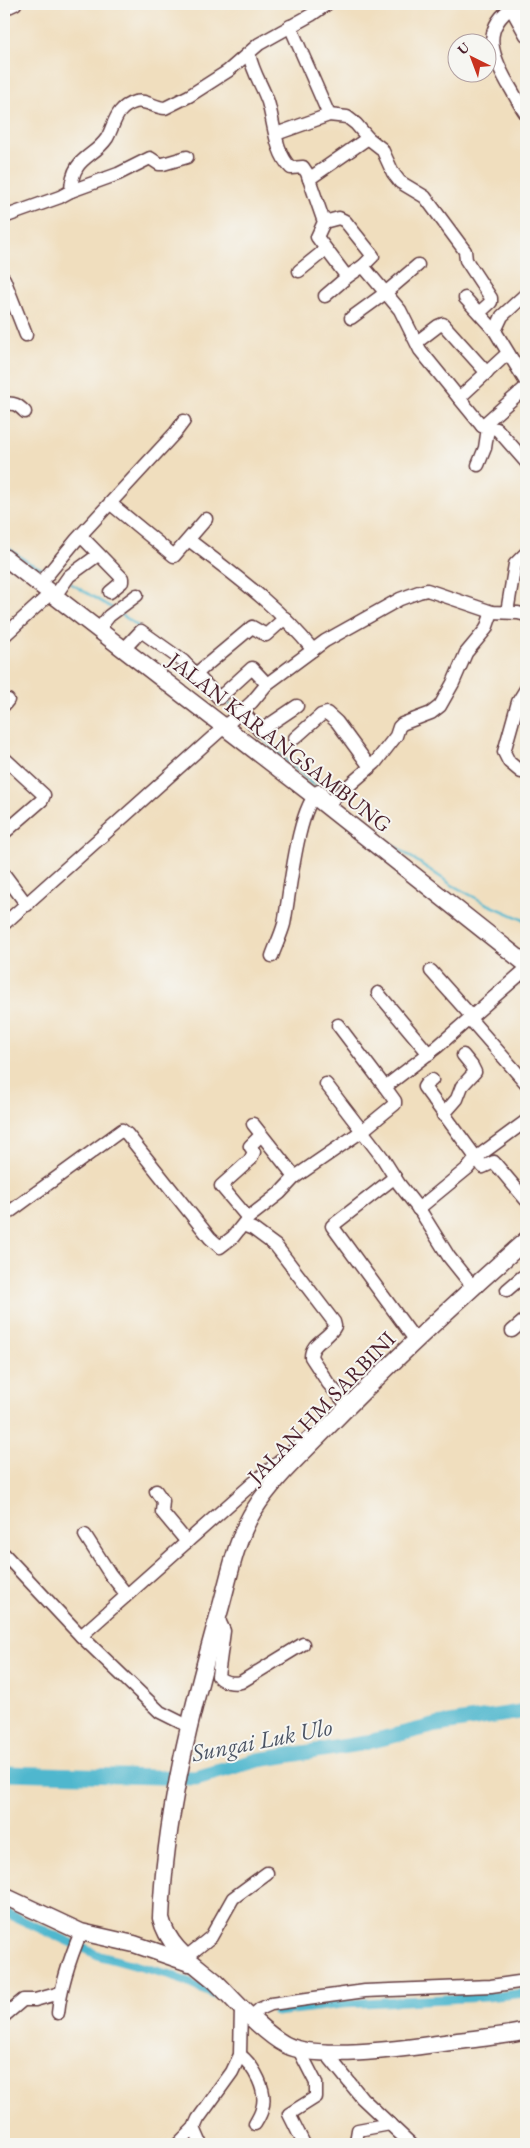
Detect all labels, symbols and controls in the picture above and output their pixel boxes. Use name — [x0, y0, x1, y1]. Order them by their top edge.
north arrow — [448, 32, 498, 82]
text: U — [453, 38, 474, 59]
street label: JALAN KARANGSAMBUNG — [160, 645, 397, 839]
street label: JALAN HM SARBINI — [240, 1325, 402, 1491]
water label: Sungai Luk Ulo — [188, 1711, 335, 1769]

